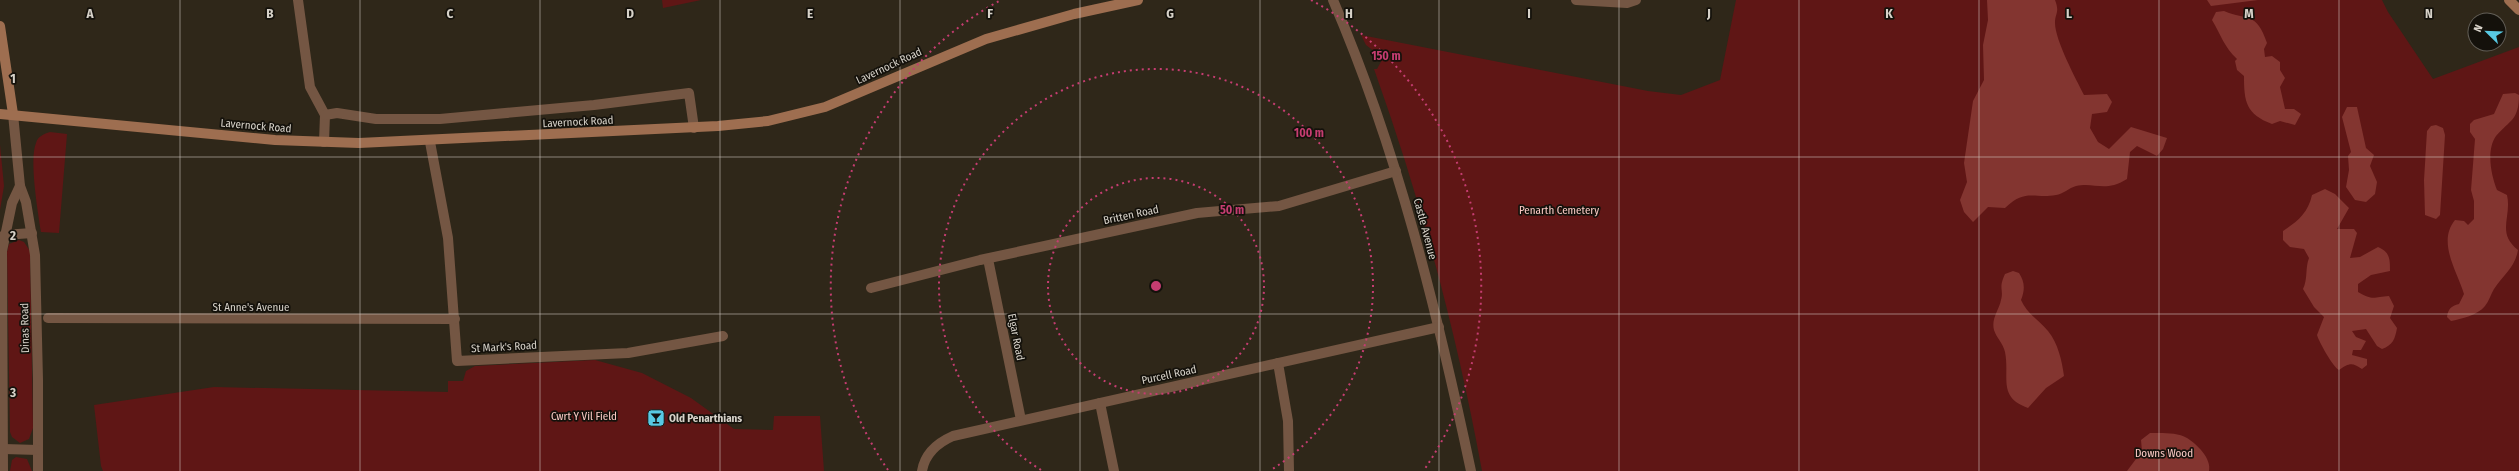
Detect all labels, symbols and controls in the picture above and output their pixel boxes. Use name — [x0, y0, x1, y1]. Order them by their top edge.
text: A — [85, 6, 94, 21]
text: B — [266, 6, 274, 21]
text: C — [447, 6, 454, 21]
text: D — [626, 6, 634, 21]
text: E — [807, 6, 813, 21]
text: F — [987, 6, 993, 21]
text: G — [1166, 6, 1174, 21]
text: H — [1345, 6, 1353, 21]
text: I — [1527, 6, 1531, 21]
text: J — [1706, 6, 1711, 21]
text: K — [1885, 6, 1893, 21]
text: L — [2066, 6, 2072, 21]
text: M — [2244, 6, 2254, 21]
text: N — [2425, 6, 2433, 21]
north arrow — [2467, 12, 2507, 52]
text: N — [2471, 23, 2486, 34]
street label: Lavernock Road — [854, 45, 924, 87]
text: 150 m — [1371, 49, 1401, 63]
text: 1 — [10, 71, 16, 86]
street label: Lavernock Road — [542, 114, 614, 130]
street label: Lavernock Road — [220, 116, 292, 136]
text: 100 m — [1294, 126, 1324, 140]
street label: Castle Avenue — [1411, 197, 1439, 261]
street label: Britten Road — [1102, 203, 1160, 227]
text: 50 m — [1220, 203, 1244, 217]
park label: Penarth Cemetery — [1519, 204, 1599, 217]
text: 2 — [9, 228, 16, 243]
centre of rings — [1149, 279, 1163, 293]
street label: St Anne's Avenue — [213, 301, 289, 314]
street label: Dinas Road — [18, 303, 32, 353]
street label: Elgar Road — [1005, 312, 1027, 362]
street label: St Mark's Road — [471, 339, 537, 355]
street label: Purcell Road — [1140, 363, 1198, 387]
text: 3 — [9, 385, 16, 400]
bar icon: Old Penarthians — [646, 408, 666, 428]
park label: Cwrt Y Vil Field — [551, 410, 617, 423]
place label: Old Penarthians — [669, 412, 742, 425]
park label: Downs Wood — [2135, 447, 2193, 460]

